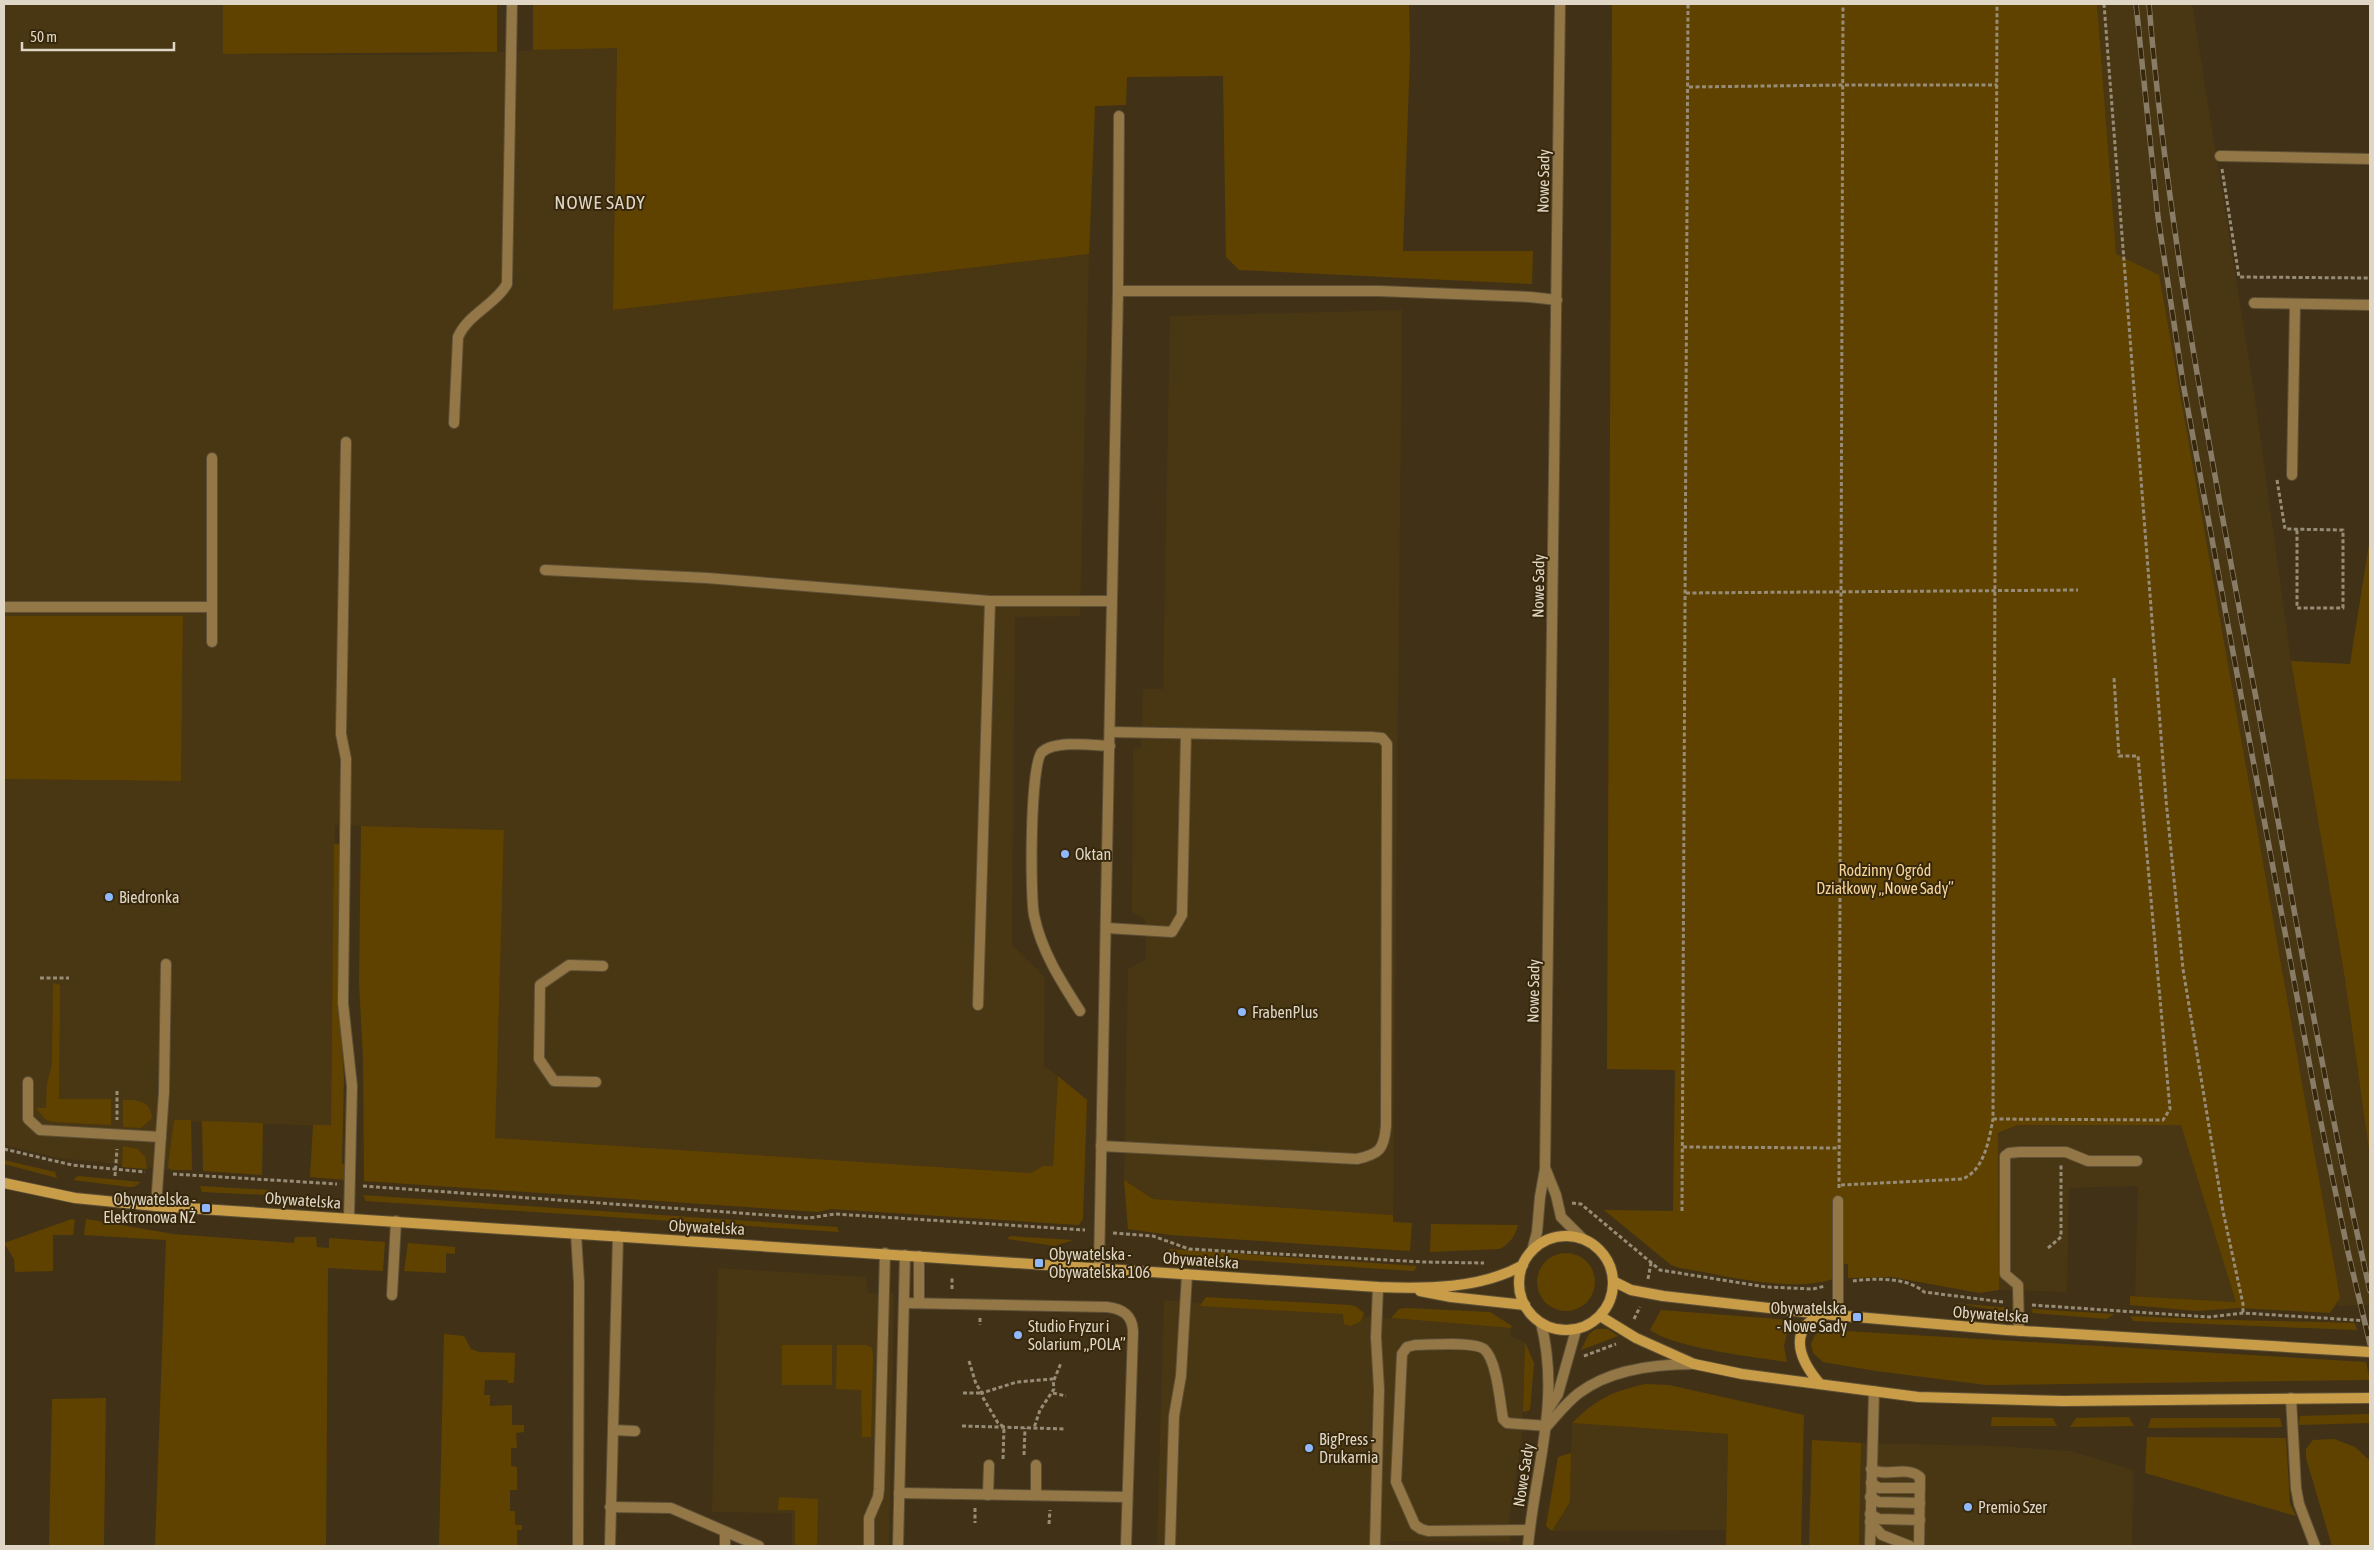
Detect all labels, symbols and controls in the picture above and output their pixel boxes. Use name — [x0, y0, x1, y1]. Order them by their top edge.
scale bar — [22, 20, 175, 52]
text: 50 m — [30, 28, 57, 45]
street label: Nowe Sady — [1533, 148, 1554, 213]
district label: NOWE SADY — [554, 191, 646, 213]
street label: Nowe Sady — [1528, 553, 1549, 618]
place label: Oktan — [1075, 845, 1111, 863]
marker: Oktan — [1059, 848, 1071, 860]
park label: Rodzinny Ogród Działkowy „Nowe Sady” — [1816, 861, 1954, 898]
place label: Biedronka — [119, 888, 180, 906]
marker: Biedronka — [103, 891, 115, 903]
street label: Nowe Sady — [1523, 958, 1544, 1023]
place label: FrabenPlus — [1252, 1003, 1318, 1021]
marker: FrabenPlus — [1236, 1006, 1248, 1018]
street label: Obywatelska — [264, 1188, 342, 1213]
place label: Obywatelska - Elektronowa NŻ — [103, 1190, 196, 1226]
marker: Obywatelska - Elektronowa NŻ — [200, 1202, 212, 1214]
street label: Obywatelska — [668, 1216, 746, 1239]
place label: Obywatelska - Obywatelska 106 — [1049, 1245, 1150, 1282]
street label: Obywatelska — [1162, 1248, 1240, 1273]
marker: Obywatelska - Obywatelska 106 — [1033, 1257, 1045, 1269]
place label: Obywatelska - Nowe Sady — [1771, 1299, 1847, 1336]
street label: Obywatelska — [1952, 1302, 2030, 1327]
marker: Obywatelska - Nowe Sady — [1851, 1311, 1863, 1323]
place label: Studio Fryzur i Solarium „POLA” — [1028, 1317, 1126, 1353]
marker: Studio Fryzur i Solarium „POLA” — [1012, 1329, 1024, 1341]
place label: BigPress - Drukarnia — [1319, 1430, 1379, 1466]
marker: BigPress - Drukarnia — [1303, 1442, 1315, 1454]
street label: Nowe Sady — [1509, 1442, 1538, 1508]
place label: Premio Szer — [1978, 1498, 2047, 1516]
marker: Premio Szer — [1962, 1501, 1974, 1513]

